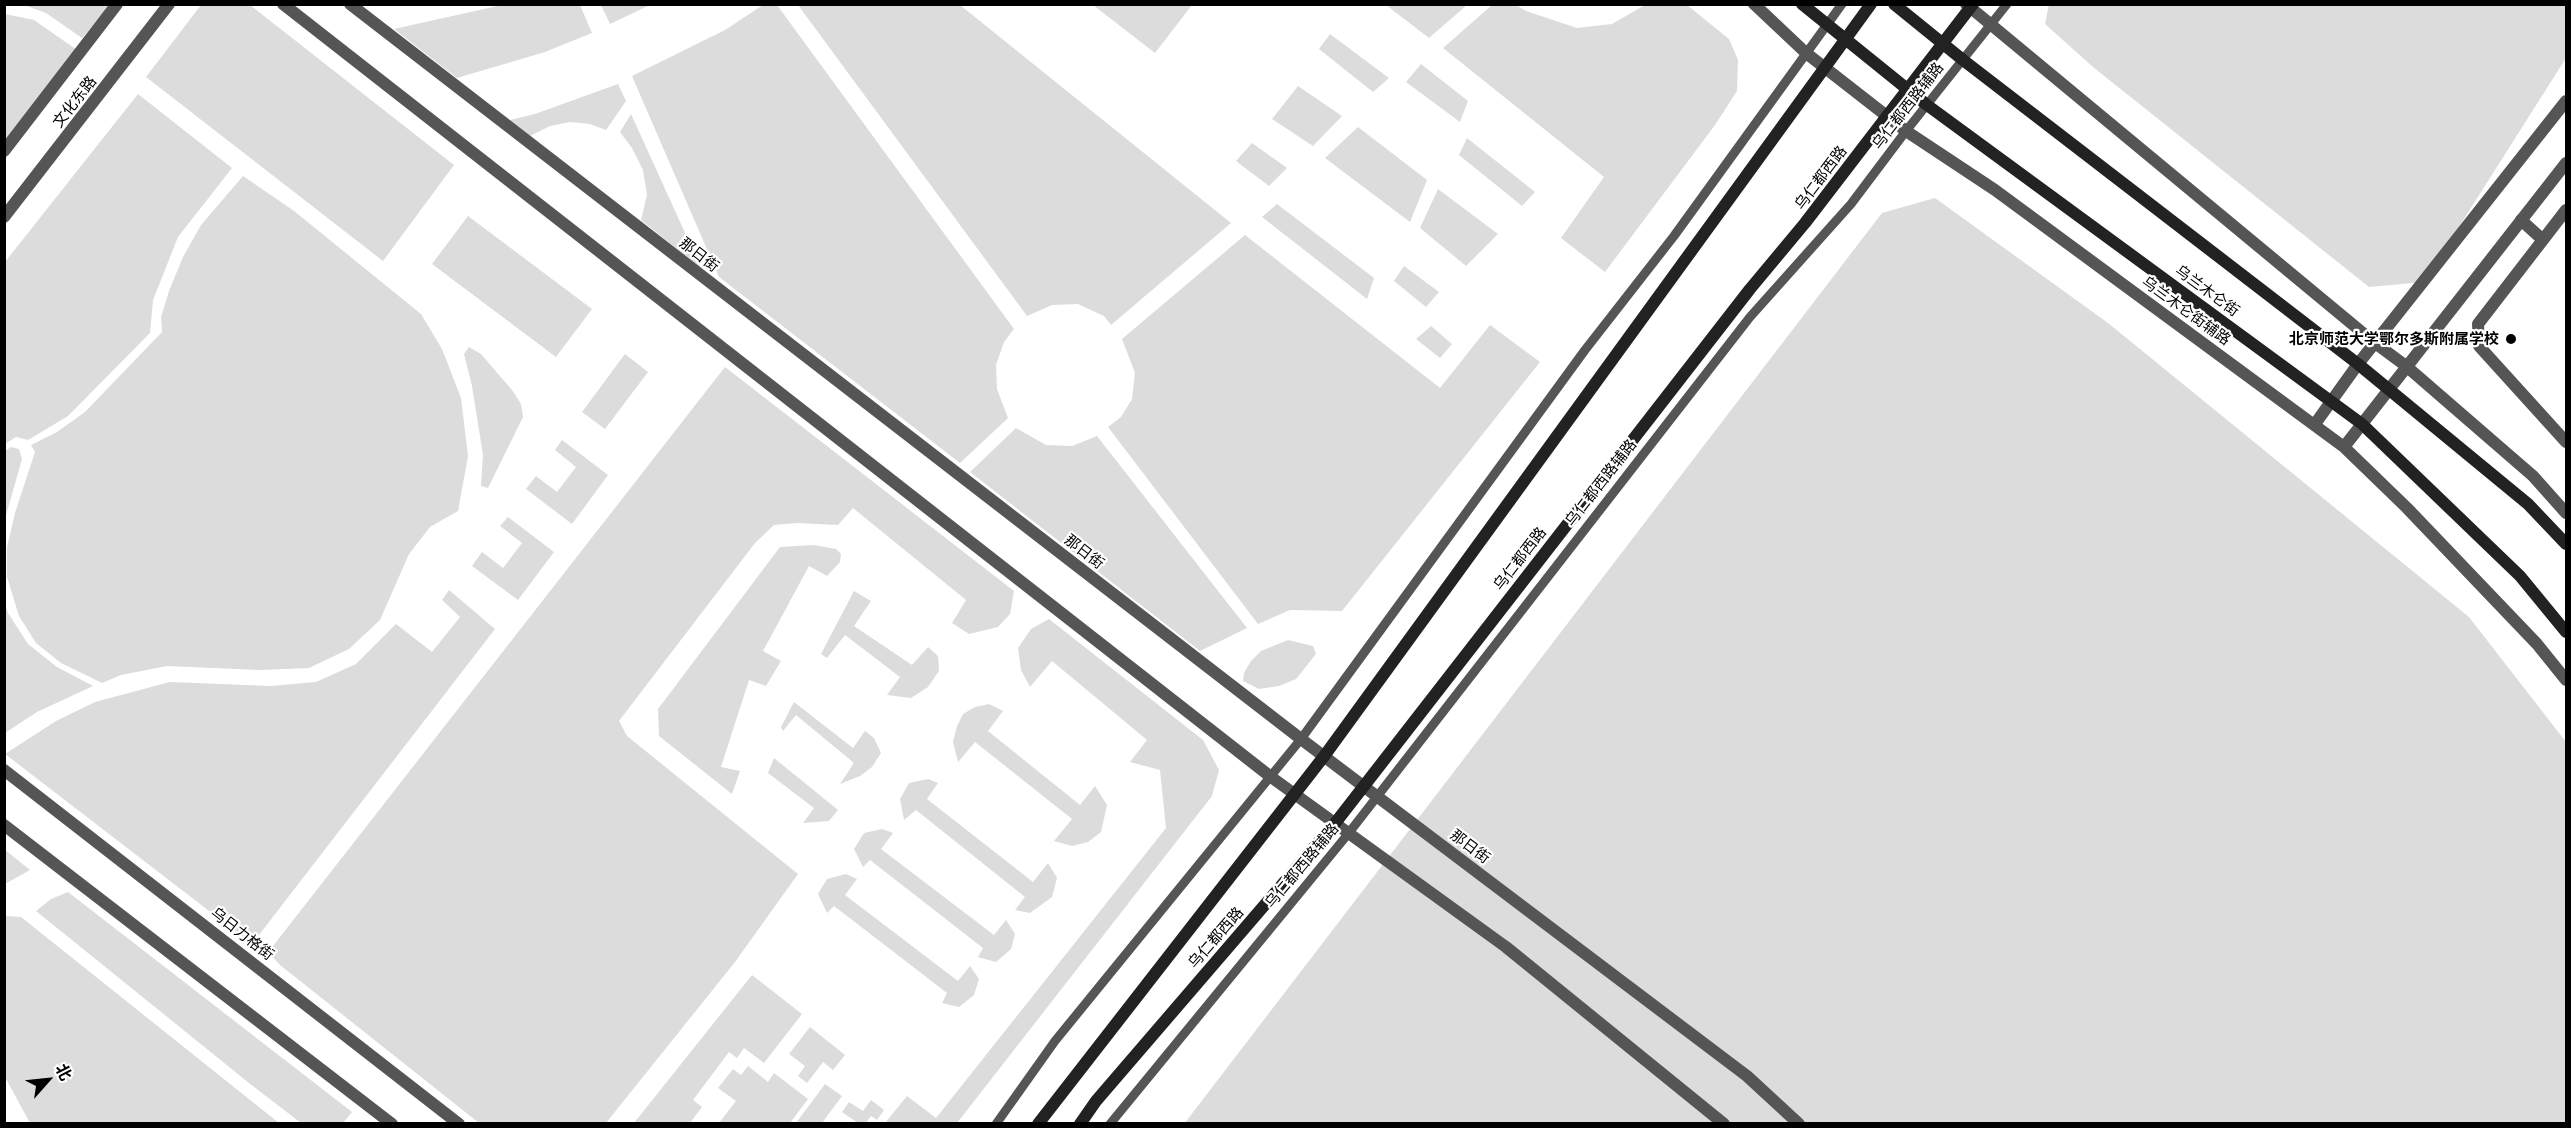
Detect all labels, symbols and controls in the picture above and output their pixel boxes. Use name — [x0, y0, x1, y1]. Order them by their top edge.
street label: 乌仁都西路辅路 — [1869, 59, 1947, 153]
street label: 文化东路 — [49, 73, 101, 131]
street label: 乌仁都西路 — [1791, 143, 1851, 213]
street label: 那日街 — [676, 234, 722, 276]
street label: 乌兰木仑街 — [2171, 262, 2243, 320]
street label: 乌兰木仑街辅路 — [2138, 273, 2234, 349]
place label: 北京师范大学鄂尔多斯附属学校 — [2289, 330, 2499, 348]
marker: 北京师范大学鄂尔多斯附属学校 — [2504, 332, 2518, 346]
street label: 乌仁都西路辅路 — [1562, 436, 1640, 530]
street label: 乌仁都西路 — [1490, 524, 1550, 594]
street label: 那日街 — [1061, 531, 1107, 573]
street label: 乌仁都西路辅路 — [1261, 820, 1343, 912]
street label: 那日街 — [1447, 826, 1493, 868]
street label: 乌日力格街 — [207, 904, 277, 964]
street label: 乌仁都西路 — [1185, 904, 1247, 972]
north arrow — [18, 1050, 78, 1110]
text: 北 — [51, 1060, 77, 1083]

